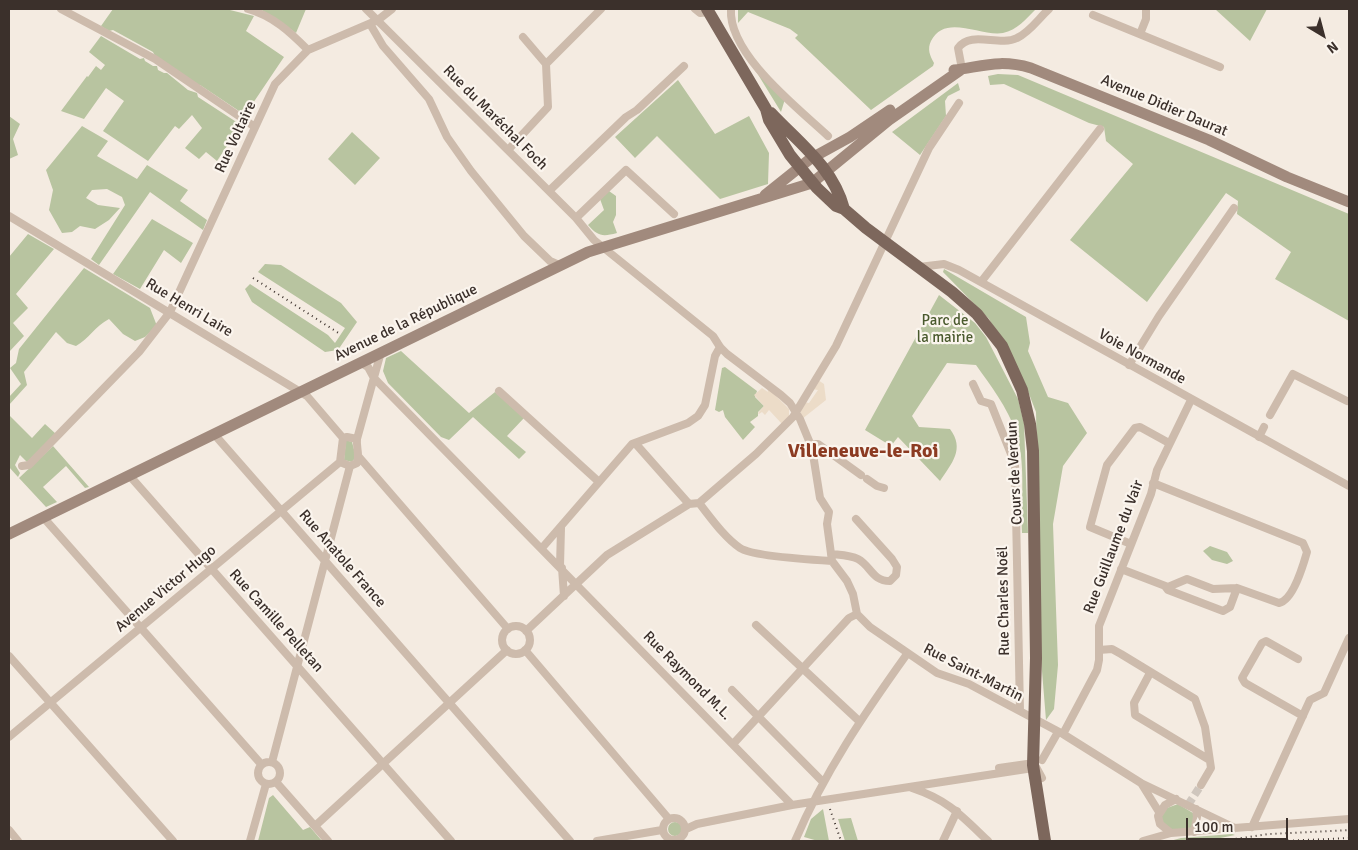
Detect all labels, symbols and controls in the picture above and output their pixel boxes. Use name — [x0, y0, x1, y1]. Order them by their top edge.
north arrow — [1298, 10, 1348, 60]
text: N — [1323, 38, 1341, 57]
street label: Rue du Maréchal Foch — [439, 62, 551, 174]
street label: Avenue Didier Daurat — [1098, 71, 1230, 141]
street label: Rue Voltaire — [212, 98, 260, 176]
street label: Rue Henri Laire — [142, 275, 236, 341]
street label: Avenue de la République — [332, 281, 480, 365]
park label: Parc de la mairie — [917, 312, 973, 347]
street label: Voie Normande — [1095, 326, 1189, 388]
street label: Cours de Verdun — [1003, 421, 1027, 525]
district label: Villeneuve-le-Roi — [788, 440, 938, 464]
street label: Rue Guillaume du Vair — [1080, 478, 1148, 616]
street label: Rue Anatole France — [295, 506, 389, 612]
street label: Avenue Victor Hugo — [112, 542, 220, 636]
street label: Rue Charles Noël — [994, 546, 1014, 656]
street label: Rue Camille Pelletan — [225, 566, 327, 676]
street label: Rue Raymond M.L. — [639, 628, 735, 724]
street label: Rue Saint-Martin — [920, 640, 1026, 706]
scale bar — [1188, 808, 1290, 840]
text: 100 m — [1194, 818, 1234, 836]

